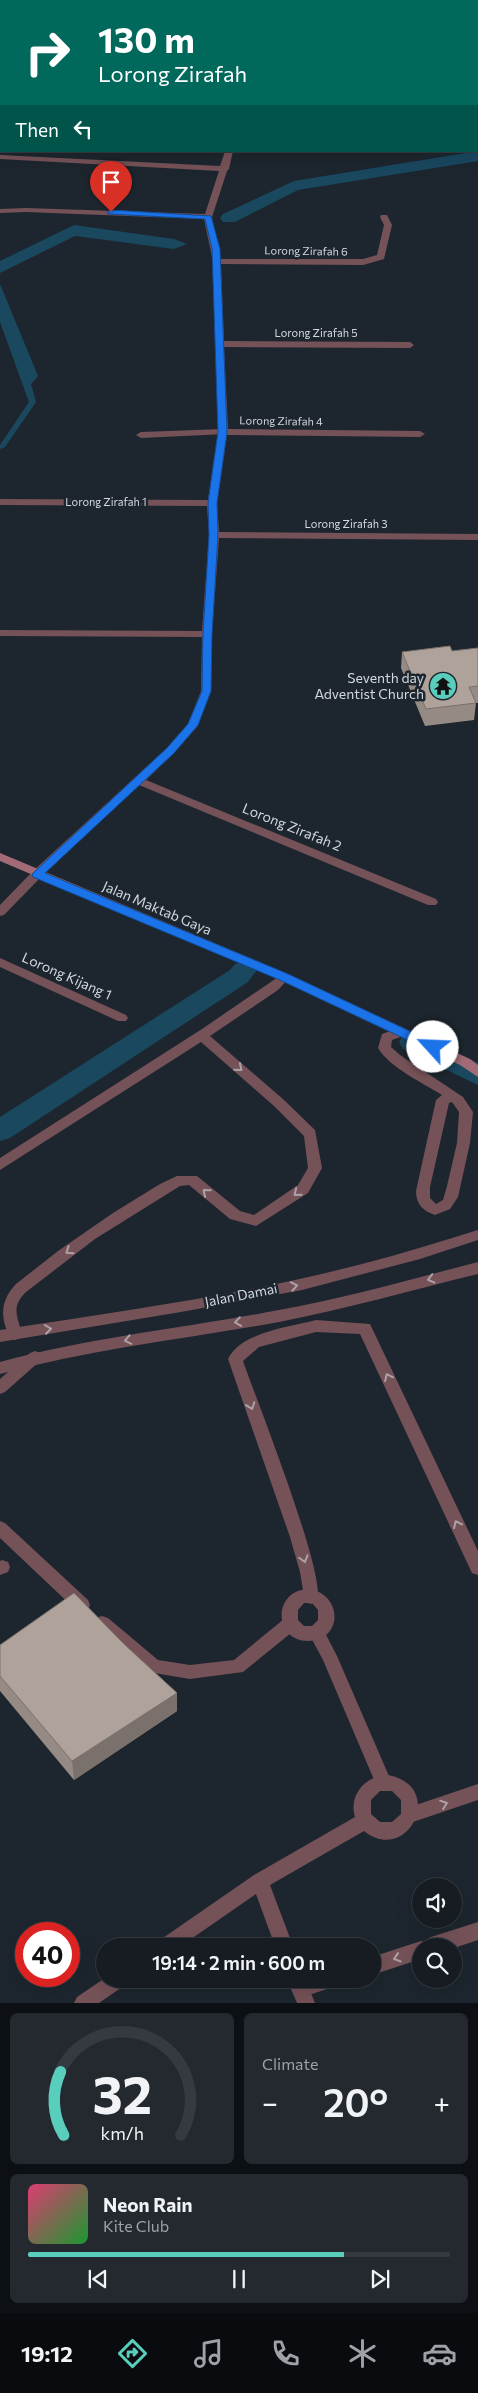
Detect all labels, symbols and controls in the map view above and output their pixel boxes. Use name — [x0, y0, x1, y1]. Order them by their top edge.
text: 130 m — [98, 17, 195, 60]
icon: right — [15, 20, 80, 85]
text: Lorong Zirafah — [98, 60, 247, 87]
icon: left — [69, 115, 97, 143]
text: Then — [15, 118, 59, 141]
pin — [90, 161, 132, 212]
icon: arrive — [97, 168, 125, 196]
street label: Lorong Zirafah 6 — [264, 243, 348, 258]
street label: Lorong Zirafah 5 — [275, 326, 358, 339]
street label: Lorong Zirafah 4 — [239, 413, 323, 428]
street label: Lorong Zirafah 1 — [65, 495, 147, 508]
street label: Lorong Zirafah 3 — [305, 517, 387, 530]
place label: Seventh day Adventist Church — [314, 669, 424, 702]
temple icon: Seventh day Adventist Church — [428, 671, 458, 701]
street label: Lorong Zirafah 2 — [240, 799, 344, 854]
street label: Jalan Maktab Gaya — [100, 877, 214, 938]
street label: Lorong Kijang 1 — [20, 948, 115, 1003]
position arrow — [406, 1020, 458, 1072]
one-way arrow — [233, 1062, 242, 1071]
one-way arrow — [294, 1188, 303, 1196]
one-way arrow — [203, 1189, 212, 1198]
one-way arrow — [65, 1245, 75, 1254]
one-way arrow — [427, 1274, 435, 1284]
street label: Jalan Damai — [203, 1279, 279, 1310]
one-way arrow — [290, 1281, 299, 1291]
one-way arrow — [234, 1316, 242, 1327]
one-way arrow — [44, 1324, 53, 1334]
one-way arrow — [123, 1334, 132, 1345]
one-way arrow — [384, 1373, 394, 1382]
one-way arrow — [245, 1401, 255, 1409]
one-way arrow — [453, 1520, 464, 1529]
one-way arrow — [299, 1554, 309, 1562]
one-way arrow — [439, 1800, 448, 1810]
map controls — [412, 1878, 462, 1988]
button: sound — [412, 1878, 462, 1928]
speed limit sign: 40 — [15, 1922, 80, 1987]
button: search — [412, 1938, 462, 1988]
text: 19:14 · 2 min · 600 m — [152, 1951, 325, 1974]
one-way arrow — [393, 1952, 402, 1962]
text: Climate — [262, 2054, 318, 2073]
text: 32 — [92, 2061, 152, 2125]
text: 20° — [323, 2078, 388, 2125]
text: − — [262, 2085, 278, 2119]
text: + — [434, 2085, 450, 2119]
text: km/h — [100, 2122, 144, 2144]
text: Neon Rain — [103, 2193, 193, 2216]
text: Kite Club — [103, 2216, 169, 2235]
icon: previous — [84, 2265, 112, 2293]
icon: pause — [225, 2265, 253, 2293]
icon: next — [366, 2265, 394, 2293]
icon: directions — [115, 2336, 150, 2371]
icon: music — [191, 2336, 226, 2371]
icon: phone — [268, 2336, 303, 2371]
icon: climate — [345, 2336, 380, 2371]
icon: car — [422, 2336, 457, 2371]
text: 19:12 — [21, 2340, 73, 2367]

